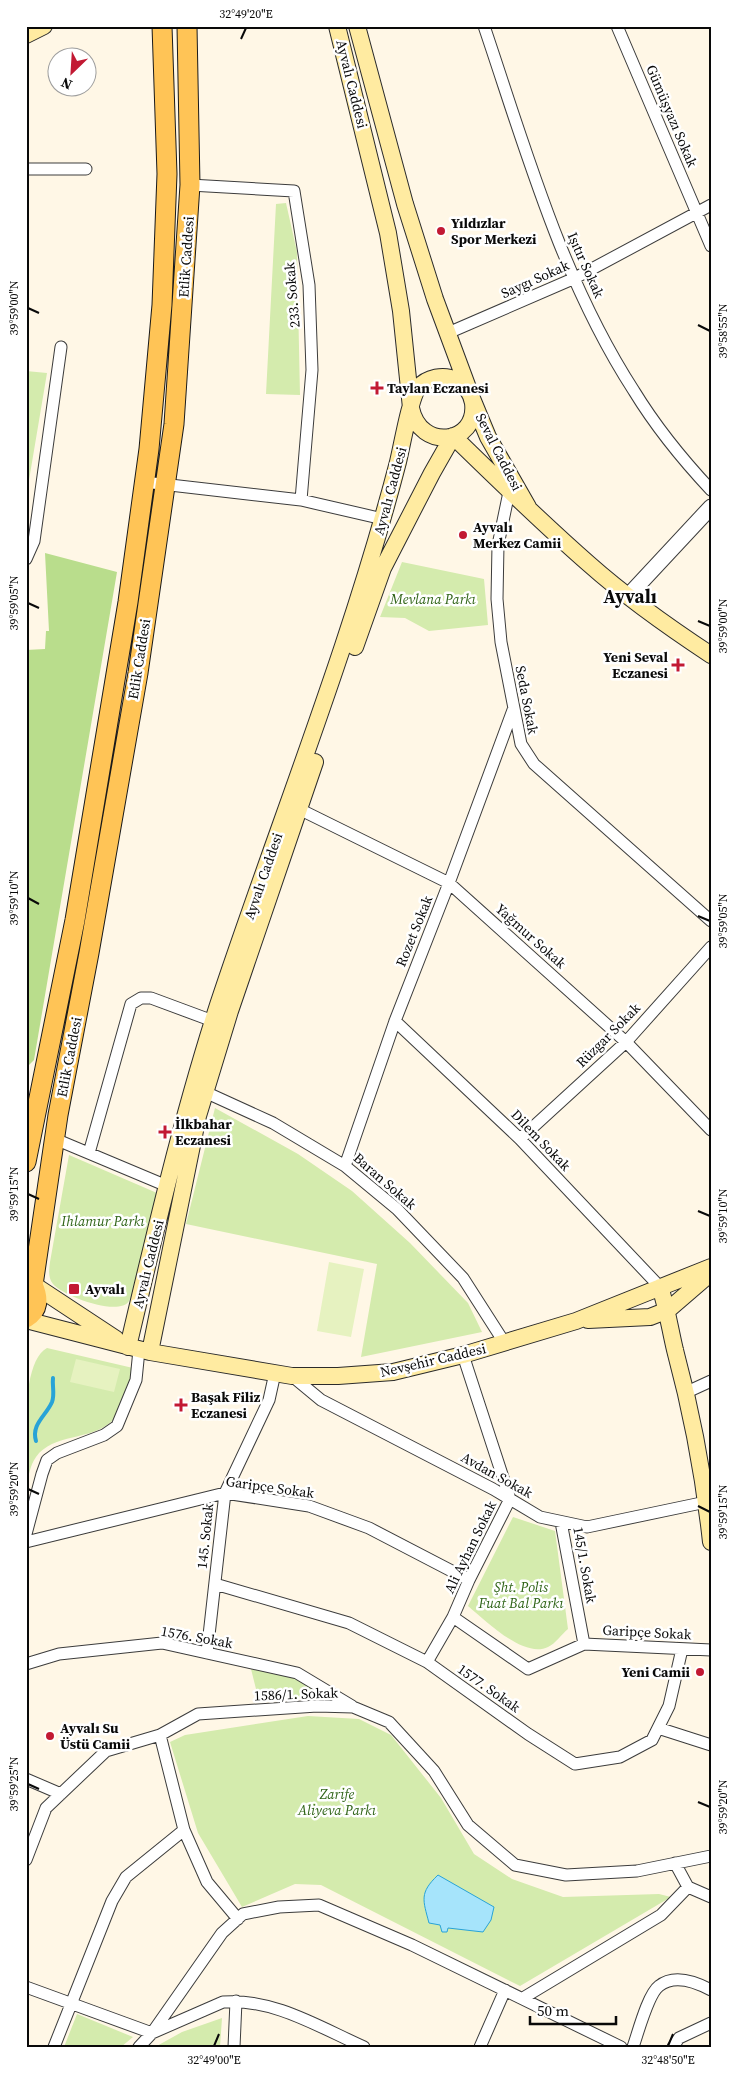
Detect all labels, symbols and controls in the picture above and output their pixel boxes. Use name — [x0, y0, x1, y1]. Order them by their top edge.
text: 32°49'20"E — [219, 6, 273, 22]
street label: Ayvalı Caddesi — [331, 38, 373, 130]
north arrow — [48, 48, 98, 98]
street label: Gümüşyazı Sokak — [641, 62, 703, 171]
text: N — [58, 73, 75, 95]
place label: Yıldızlar Spor Merkezi — [451, 213, 537, 249]
street label: Etlik Caddesi — [173, 216, 199, 298]
marker: Yıldızlar Spor Merkezi — [435, 225, 447, 237]
street label: Işıtır Sokak — [563, 229, 610, 301]
street label: Saygı Sokak — [498, 255, 573, 303]
street label: 233. Sokak — [279, 261, 305, 329]
text: 39°59'00"N — [6, 280, 22, 336]
text: 39°58'55"N — [715, 303, 731, 359]
place label: Taylan Eczanesi — [387, 378, 489, 398]
marker: Taylan Eczanesi — [371, 382, 383, 394]
street label: Seval Caddesi — [471, 410, 527, 494]
street label: Ayvalı Caddesi — [369, 445, 411, 537]
place label: Ayvalı Merkez Camii — [473, 517, 562, 553]
marker: Ayvalı Merkez Camii — [457, 529, 469, 541]
text: 39°59'05"N — [6, 575, 22, 631]
district label: Ayvalı — [603, 583, 657, 609]
park label: Mevlana Parkı — [389, 589, 477, 609]
text: 39°59'00"N — [715, 598, 731, 654]
street label: Etlik Caddesi — [123, 617, 155, 701]
place label: Yeni Seval Eczanesi — [603, 647, 669, 683]
marker: Yeni Seval Eczanesi — [672, 659, 684, 671]
street label: Seda Sokak — [511, 664, 544, 736]
street label: Ayvalı Caddesi — [239, 830, 287, 922]
text: 39°59'10"N — [6, 870, 22, 926]
street label: Rozet Sokak — [391, 892, 437, 970]
text: 39°59'05"N — [715, 893, 731, 949]
street label: Yağmur Sokak — [491, 899, 571, 973]
street label: Rüzgar Sokak — [571, 998, 645, 1072]
street label: Etlik Caddesi — [51, 1015, 87, 1099]
street label: Dilem Sokak — [507, 1105, 576, 1175]
place label: İlkbahar Eczanesi — [175, 1114, 232, 1150]
marker: İlkbahar Eczanesi — [159, 1126, 171, 1138]
street label: Baran Sokak — [349, 1148, 421, 1214]
text: 39°59'15"N — [6, 1166, 22, 1222]
text: 39°59'10"N — [715, 1188, 731, 1244]
park label: Ihlamur Parkı — [60, 1211, 145, 1231]
street label: Ayvalı Caddesi — [127, 1218, 169, 1310]
place label: Ayvalı — [85, 1279, 125, 1299]
marker: Ayvalı — [67, 1282, 81, 1296]
street label: Nevşehir Caddesi — [378, 1338, 488, 1382]
place label: Başak Filiz Eczanesi — [191, 1387, 261, 1423]
marker: Başak Filiz Eczanesi — [175, 1399, 187, 1411]
street label: Avdan Sokak — [458, 1447, 537, 1503]
text: 39°59'20"N — [6, 1461, 22, 1517]
street label: Garipçe Sokak — [224, 1471, 316, 1503]
text: 39°59'15"N — [715, 1484, 731, 1540]
street label: Ali Ayhan Sokak — [439, 1497, 501, 1597]
street label: 145. Sokak — [192, 1502, 218, 1570]
street label: 145/1. Sokak — [568, 1525, 602, 1605]
park label: Şht. Polis Fuat Bal Parkı — [478, 1577, 564, 1613]
street label: Garipçe Sokak — [602, 1620, 692, 1644]
street label: 1576. Sokak — [160, 1621, 235, 1653]
street label: 1577. Sokak — [454, 1659, 525, 1717]
place label: Yeni Camii — [621, 1662, 691, 1682]
marker: Yeni Camii — [694, 1666, 706, 1678]
street label: 1586/1. Sokak — [254, 1683, 339, 1705]
place label: Ayvalı Su Üstü Camii — [60, 1718, 131, 1754]
marker: Ayvalı Su Üstü Camii — [44, 1730, 56, 1742]
text: 39°59'25"N — [6, 1756, 22, 1812]
text: 39°59'20"N — [715, 1779, 731, 1835]
park label: Zarife Aliyeva Parkı — [297, 1784, 377, 1820]
scale bar — [530, 1993, 616, 2025]
text: 50 m — [537, 2000, 569, 2021]
text: 32°49'00"E — [187, 2052, 241, 2068]
text: 32°48'50"E — [641, 2052, 695, 2068]

